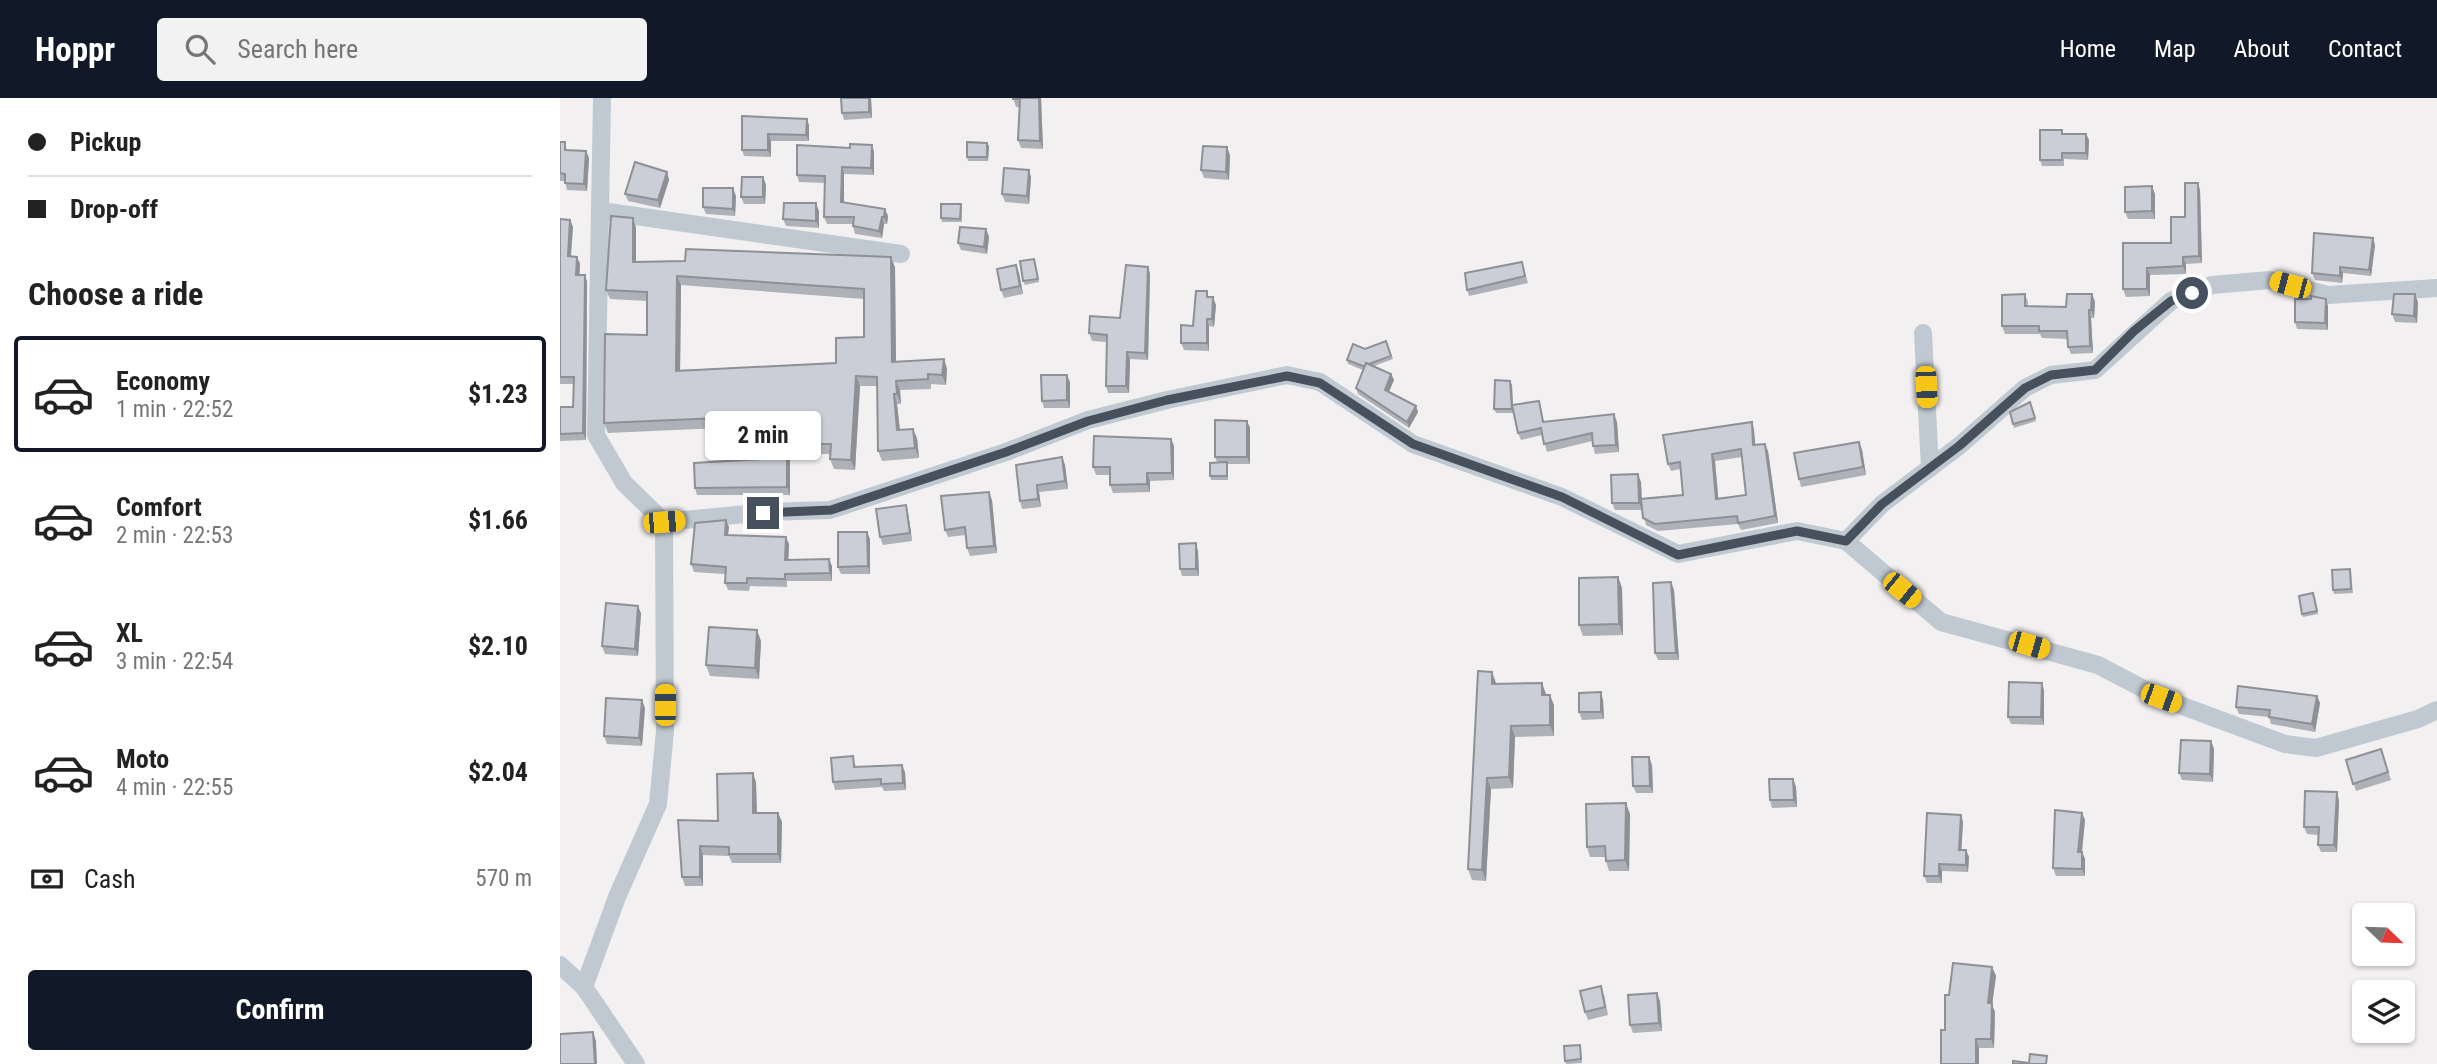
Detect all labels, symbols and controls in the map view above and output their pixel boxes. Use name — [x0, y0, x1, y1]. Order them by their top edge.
search box — [157, 18, 647, 81]
text: Hoppr — [35, 30, 115, 69]
icon: search — [181, 30, 219, 68]
text: Search here — [237, 34, 358, 64]
text: Home — [2060, 35, 2116, 63]
text: Map — [2154, 35, 2196, 63]
text: About — [2234, 35, 2290, 63]
text: Contact — [2328, 35, 2402, 63]
text: Pickup — [70, 127, 141, 157]
text: Drop-off — [70, 194, 158, 224]
car — [2267, 269, 2314, 301]
text: Choose a ride — [28, 275, 203, 313]
route start — [2176, 277, 2208, 309]
icon: car — [32, 363, 95, 426]
car — [1915, 365, 1938, 409]
text: Economy — [116, 366, 210, 396]
text: $1.23 — [468, 379, 528, 409]
text: 1 min · 22:52 — [116, 396, 233, 423]
callout: 2 min — [705, 412, 821, 460]
text: 2 min — [737, 422, 789, 449]
icon: car — [32, 489, 95, 552]
text: Comfort — [116, 492, 202, 522]
route end — [747, 497, 779, 529]
text: $1.66 — [468, 505, 528, 535]
car — [643, 510, 686, 534]
text: 2 min · 22:53 — [116, 522, 233, 549]
car — [1880, 569, 1925, 611]
icon: car — [32, 615, 95, 678]
text: XL — [116, 618, 143, 648]
car — [2006, 629, 2053, 661]
text: $2.10 — [468, 631, 528, 661]
text: 3 min · 22:54 — [116, 648, 233, 675]
car — [2138, 681, 2185, 715]
car — [655, 684, 676, 726]
icon: car — [32, 741, 95, 804]
text: Moto — [116, 744, 169, 774]
text: $2.04 — [468, 757, 528, 787]
text: 4 min · 22:55 — [116, 774, 233, 801]
icon: cash — [28, 860, 66, 898]
text: Cash — [84, 864, 136, 894]
text: 570 m — [475, 865, 532, 892]
north arrow — [2352, 903, 2415, 966]
map controls — [2352, 903, 2415, 1043]
button: Confirm — [28, 970, 532, 1050]
button: layers — [2352, 980, 2415, 1043]

